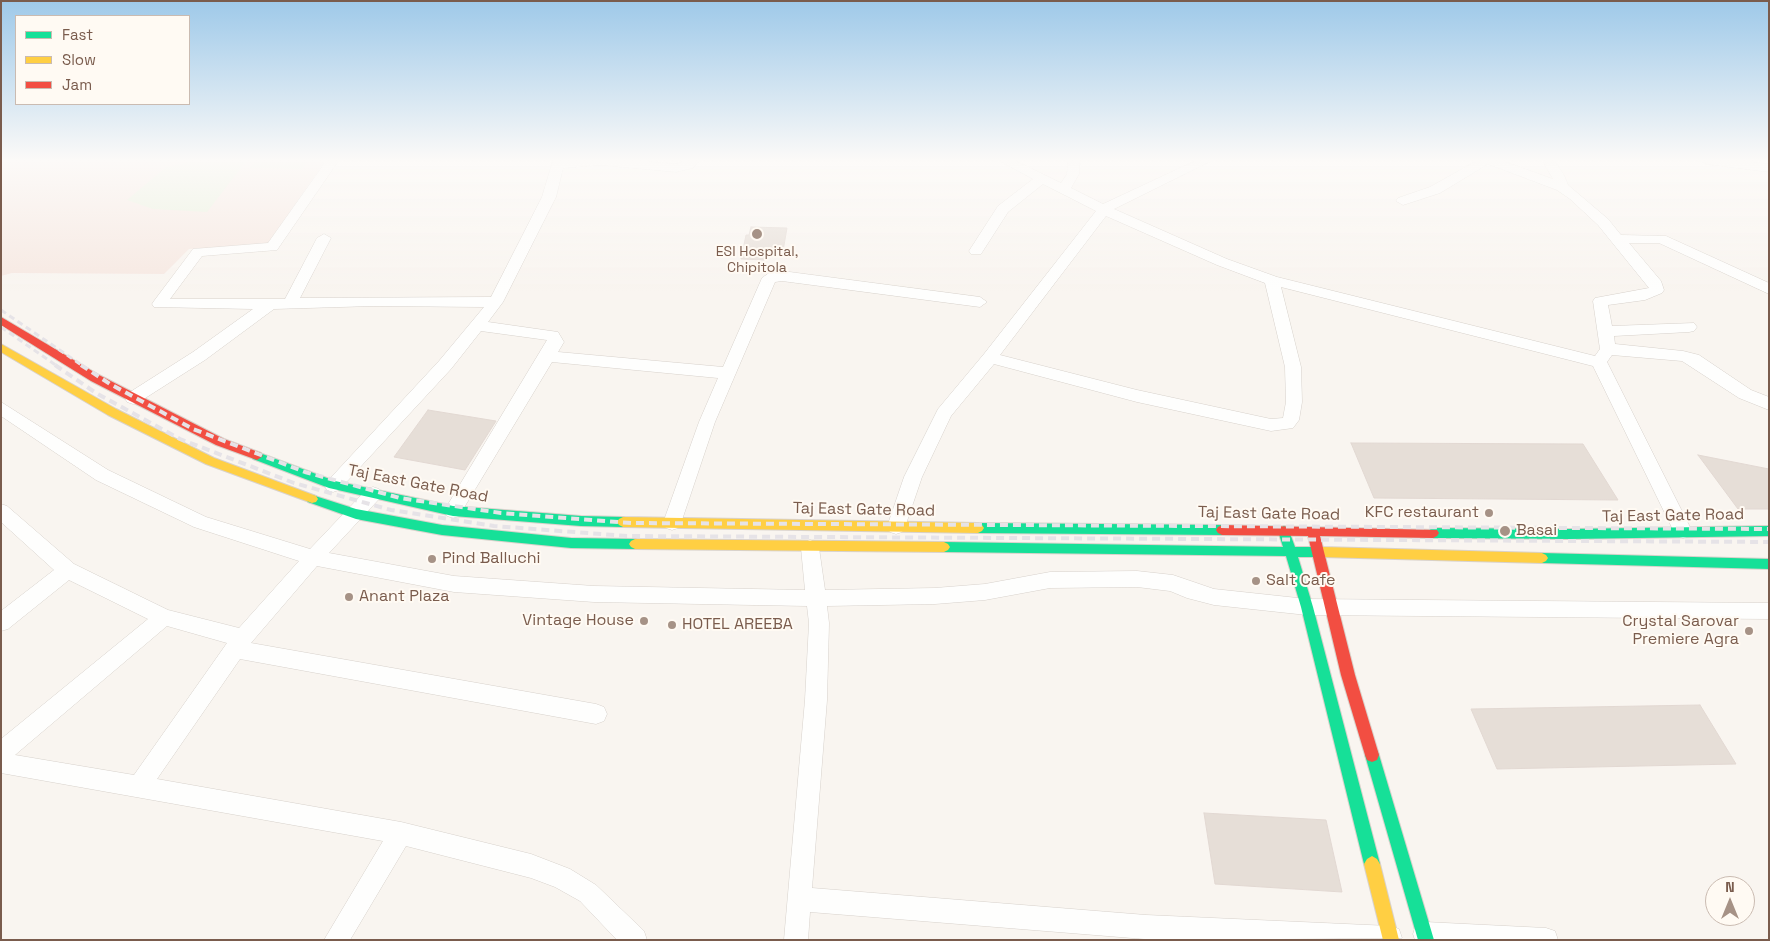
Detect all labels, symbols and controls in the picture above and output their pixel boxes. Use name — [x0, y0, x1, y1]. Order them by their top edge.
legend — [15, 15, 190, 105]
text: Fast — [62, 25, 93, 44]
text: Slow — [62, 50, 96, 69]
text: Jam — [62, 75, 92, 94]
marker: ESI Hospital, Chipitola — [750, 227, 764, 241]
place label: ESI Hospital, Chipitola — [716, 244, 798, 276]
street label: Taj East Gate Road — [346, 461, 490, 507]
street label: Taj East Gate Road — [793, 499, 935, 521]
street label: Taj East Gate Road — [1198, 503, 1340, 525]
place label: KFC restaurant — [1365, 503, 1479, 523]
street label: Taj East Gate Road — [1602, 505, 1744, 527]
marker: KFC restaurant — [1483, 507, 1495, 519]
place label: Basai — [1516, 521, 1557, 541]
marker: Basai — [1498, 524, 1512, 538]
place label: Pind Balluchi — [442, 549, 540, 569]
marker: Pind Balluchi — [426, 553, 438, 565]
place label: Salt Cafe — [1266, 571, 1336, 591]
marker: Salt Cafe — [1250, 575, 1262, 587]
place label: Anant Plaza — [359, 587, 449, 607]
marker: Anant Plaza — [343, 591, 355, 603]
place label: Vintage House — [522, 611, 634, 631]
place label: Crystal Sarovar Premiere Agra — [1622, 612, 1739, 650]
marker: Vintage House — [638, 615, 650, 627]
place label: HOTEL AREEBA — [682, 615, 793, 635]
marker: HOTEL AREEBA — [666, 619, 678, 631]
marker: Crystal Sarovar Premiere Agra — [1743, 625, 1755, 637]
north arrow — [1705, 876, 1755, 926]
text: N — [1725, 878, 1735, 896]

